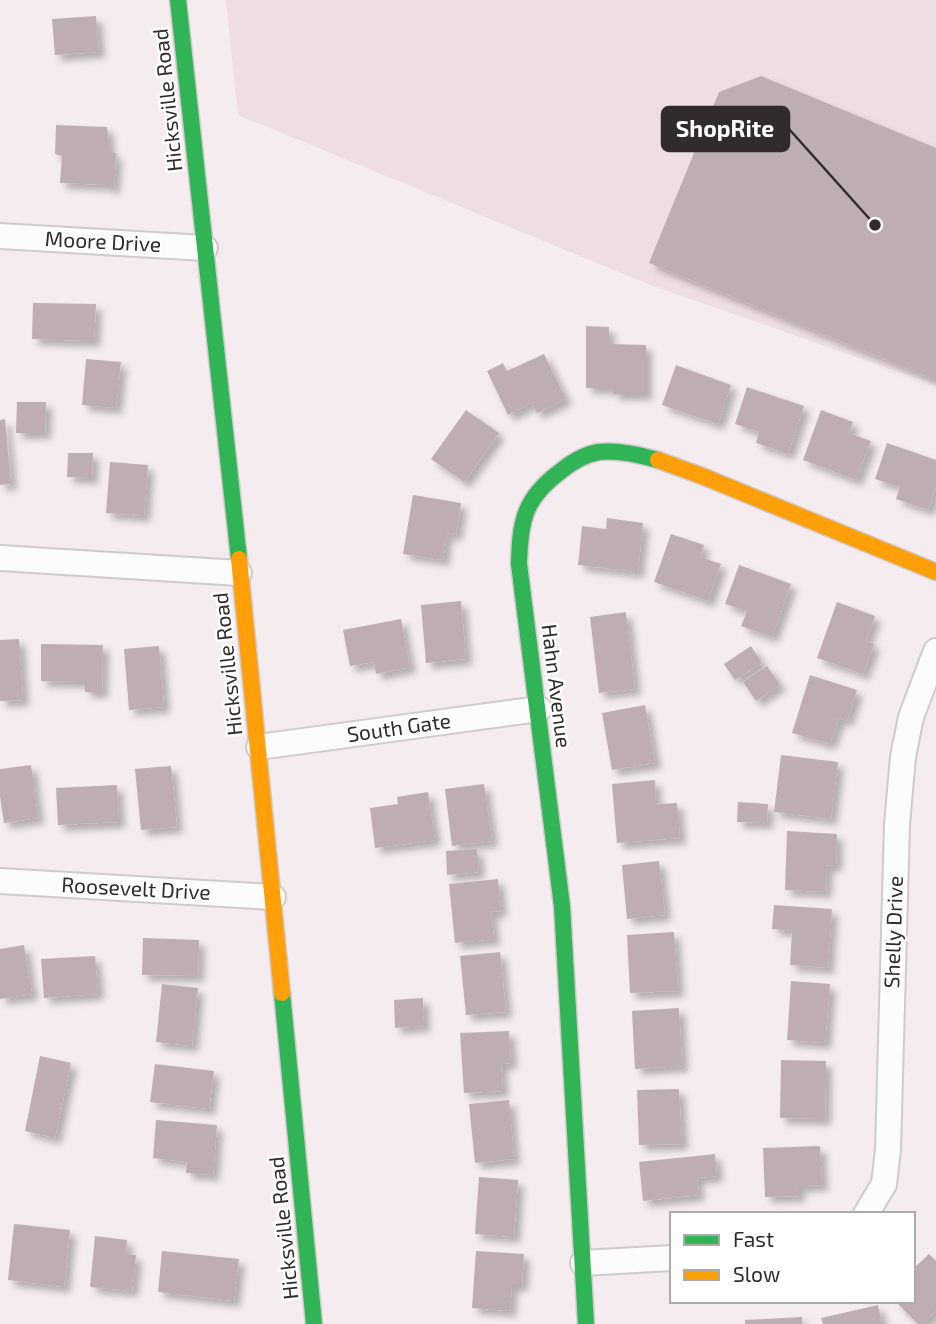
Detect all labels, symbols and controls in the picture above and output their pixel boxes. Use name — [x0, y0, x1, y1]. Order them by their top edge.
street label: Hicksville Road — [147, 27, 186, 173]
callout: ShopRite — [662, 107, 789, 151]
text: ShopRite — [676, 114, 774, 142]
street label: Moore Drive — [44, 225, 162, 256]
street label: Hicksville Road — [207, 591, 246, 737]
street label: Hahn Avenue — [537, 623, 577, 749]
street label: South Gate — [345, 707, 452, 746]
street label: Roosevelt Drive — [61, 871, 211, 904]
street label: Shelly Drive — [878, 875, 907, 989]
street label: Hicksville Road — [263, 1155, 302, 1301]
legend — [670, 1212, 915, 1303]
text: Fast — [733, 1226, 774, 1251]
text: Slow — [733, 1261, 780, 1286]

